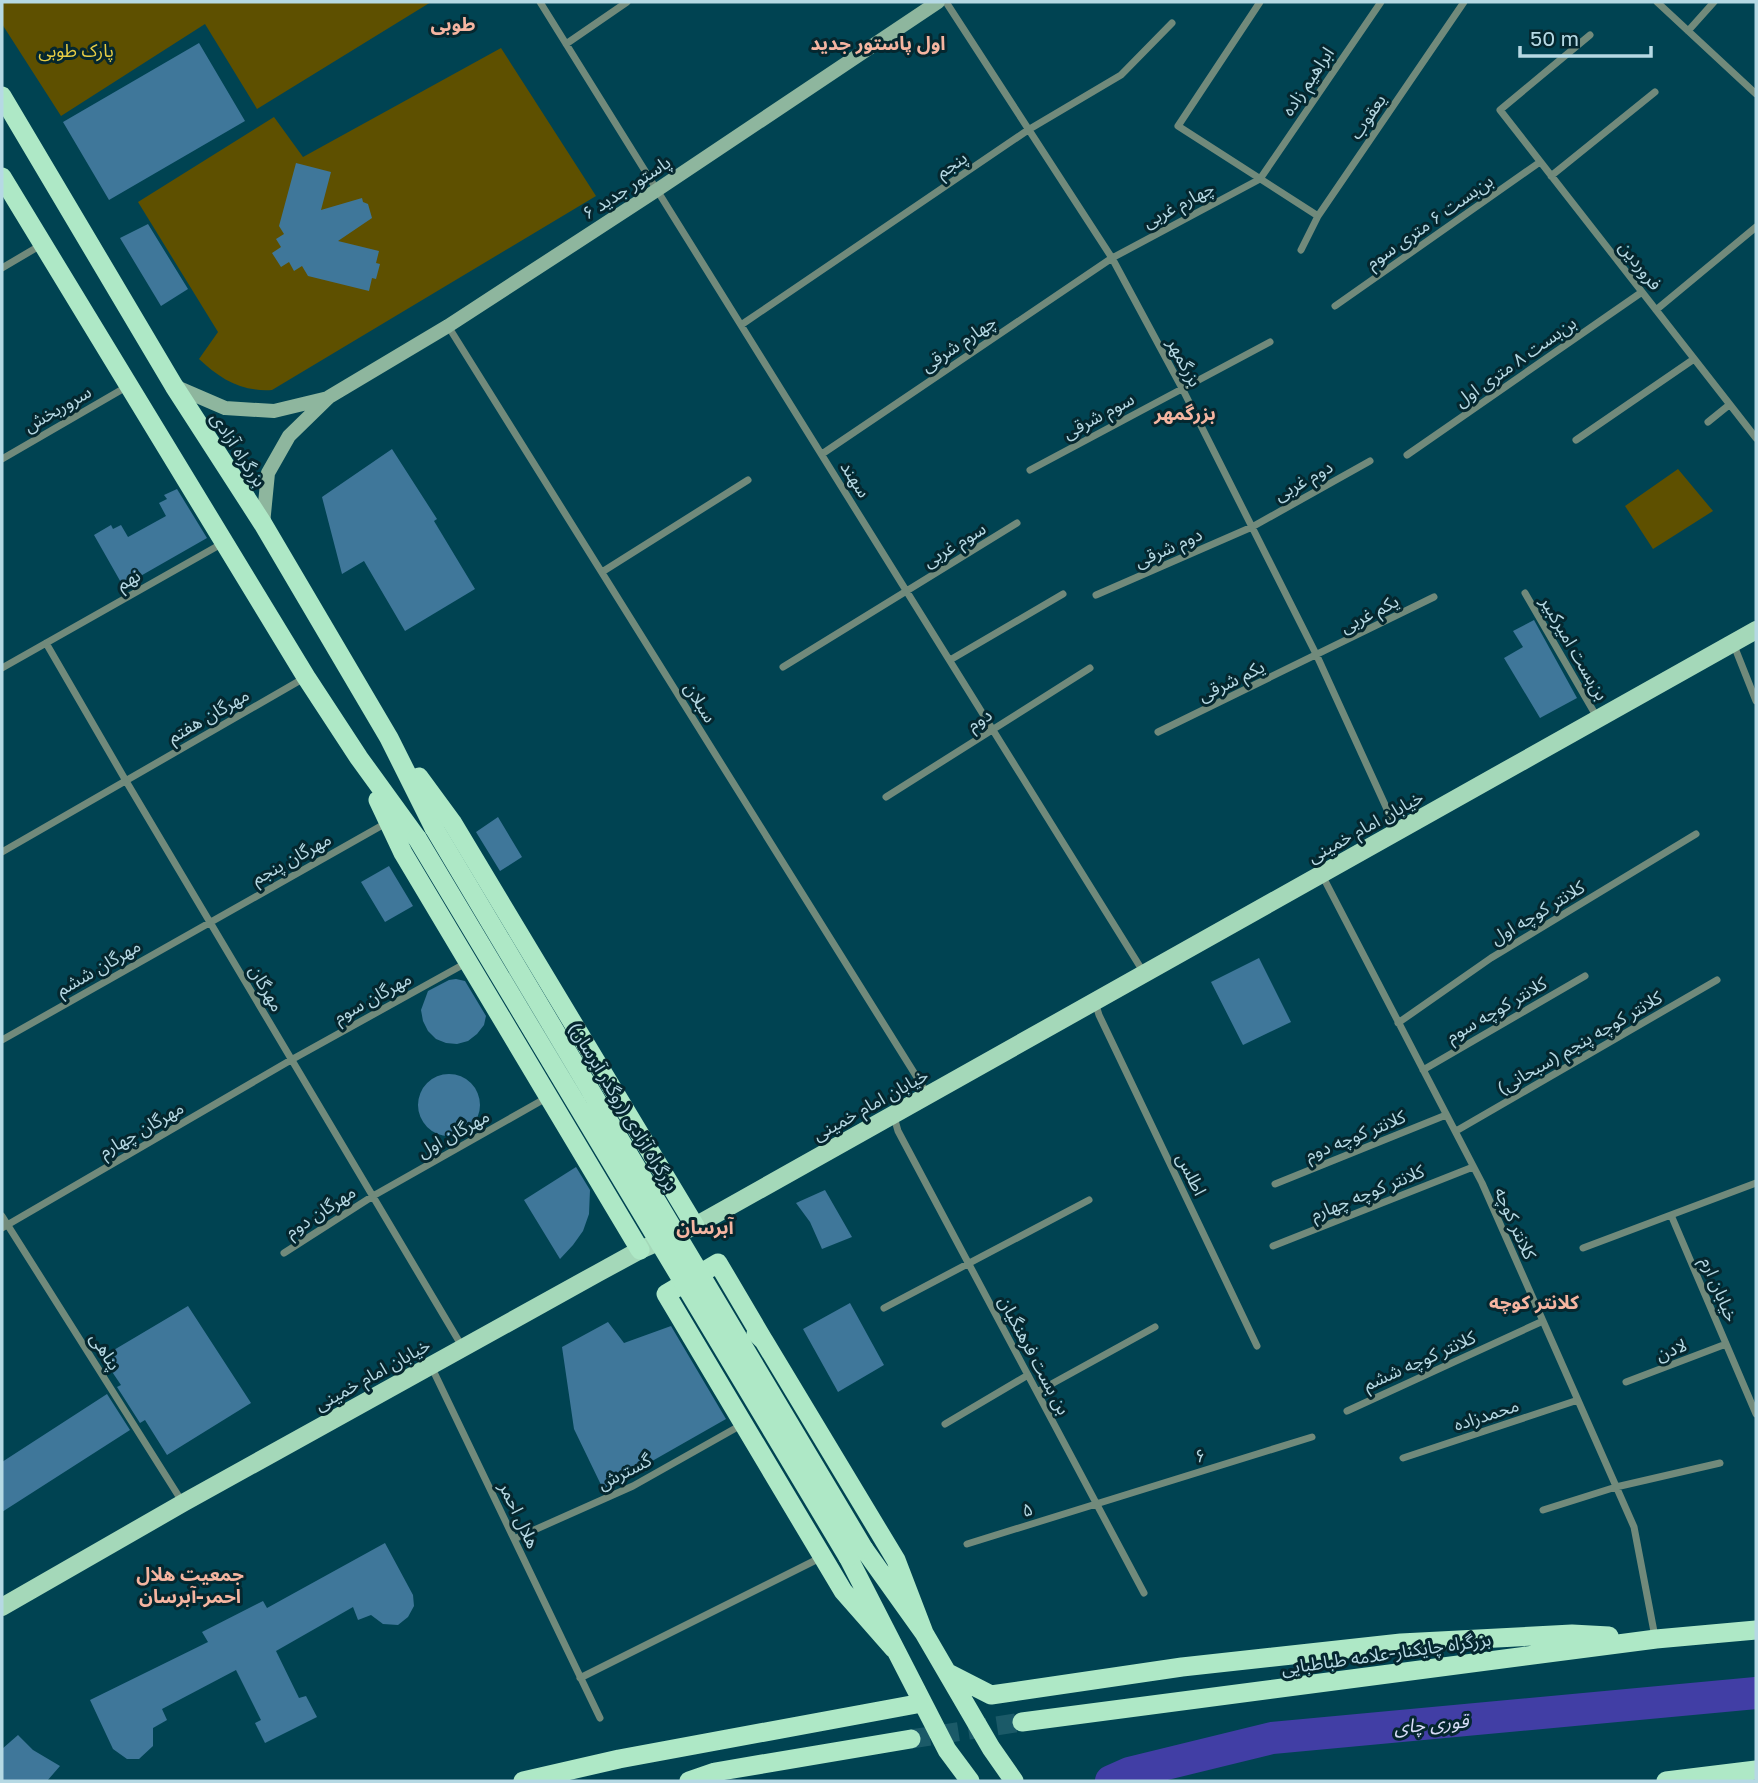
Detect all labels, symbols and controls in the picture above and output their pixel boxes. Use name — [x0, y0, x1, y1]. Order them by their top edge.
district label: طوبی — [430, 12, 476, 35]
scale bar — [1520, 14, 1651, 58]
text: 50 m — [1530, 25, 1579, 51]
district label: اول پاستور جدید — [810, 31, 946, 55]
park label: پارک طوبی — [38, 39, 114, 62]
street label: ابراهیم زاده — [1276, 42, 1340, 121]
street label: یعقوب — [1344, 89, 1391, 143]
street label: پنجم — [931, 146, 973, 185]
street label: پاستور جدید ۶ — [578, 150, 675, 225]
street label: بن‌بست ۶ متری سوم — [1361, 169, 1499, 276]
street label: چهارم غربی — [1138, 176, 1219, 236]
street label: فروردین — [1614, 236, 1667, 295]
street label: چهارم شرقی — [916, 310, 1002, 379]
street label: بن‌بست ۸ متری اول — [1450, 311, 1581, 412]
street label: بزرگمهر — [1162, 333, 1207, 391]
street label: سروربخش — [19, 380, 95, 437]
street label: سوم شرقی — [1058, 387, 1139, 447]
district label: بزرگمهر — [1153, 401, 1216, 425]
street label: بزرگراه آزادی — [206, 407, 271, 491]
street label: دوم غربی — [1270, 455, 1338, 509]
street label: سهند — [836, 457, 876, 501]
street label: سوم غربی — [919, 517, 992, 575]
street label: دوم شرقی — [1131, 522, 1207, 575]
street label: نهم — [112, 563, 145, 597]
street label: یکم غربی — [1336, 589, 1403, 640]
street label: بن‌بست امیرکبیر — [1535, 591, 1614, 704]
street label: یکم شرقی — [1194, 655, 1269, 708]
street label: سبلان — [679, 678, 722, 727]
street label: مهرگان هفتم — [163, 683, 254, 750]
street label: دوم — [962, 703, 998, 738]
street label: خیابان امام خمینی — [1303, 785, 1429, 870]
street label: مهرگان پنجم — [247, 827, 336, 891]
street label: کلانتر کوچه اول — [1486, 875, 1589, 950]
street label: مهرگان ششم — [52, 934, 146, 1003]
street label: مهرگان — [244, 961, 289, 1016]
street label: مهرگان سوم — [329, 967, 417, 1031]
street label: کلانتر کوچه سوم — [1442, 971, 1553, 1050]
street label: کلانتر کوچه پنجم (سبحانی) — [1492, 985, 1668, 1101]
street label: بزرگراه آزادی (روگذر آبرسان) — [564, 1018, 683, 1195]
street label: خیابان امام خمینی — [808, 1063, 934, 1148]
street label: مهرگان چهارم — [95, 1096, 189, 1166]
street label: مهرگان اول — [413, 1104, 494, 1163]
street label: کلانتر کوچه دوم — [1302, 1105, 1411, 1169]
street label: اطلس — [1171, 1149, 1212, 1199]
street label: کلانتر کوچه چهارم — [1307, 1159, 1429, 1229]
street label: مهرگان دوم — [281, 1180, 362, 1245]
street label: کلانتر کوچه — [1489, 1184, 1542, 1263]
district label: آبرسان — [676, 1215, 735, 1239]
street label: خیابان ارم — [1693, 1253, 1743, 1326]
district label: کلانتر کوچه — [1489, 1290, 1579, 1314]
street label: بن بست فرهنگیان — [994, 1292, 1076, 1419]
street label: کلانتر کوچه ششم — [1359, 1325, 1480, 1397]
street label: پناهی — [85, 1328, 126, 1375]
street label: خیابان امام خمینی — [310, 1333, 436, 1418]
street label: لادن — [1652, 1333, 1690, 1366]
street label: محمدزاده — [1451, 1393, 1522, 1436]
street label: ۶ — [1192, 1443, 1208, 1467]
street label: گسترش — [593, 1448, 656, 1495]
street label: هلال احمر — [494, 1477, 545, 1552]
street label: ۵ — [1019, 1497, 1035, 1521]
district label: جمعیت هلال احمر-آبرسان — [136, 1562, 244, 1608]
street label: بزرگراه چایکنار-علامه طباطبایی — [1280, 1627, 1492, 1680]
water label: قوری چای — [1393, 1708, 1471, 1740]

